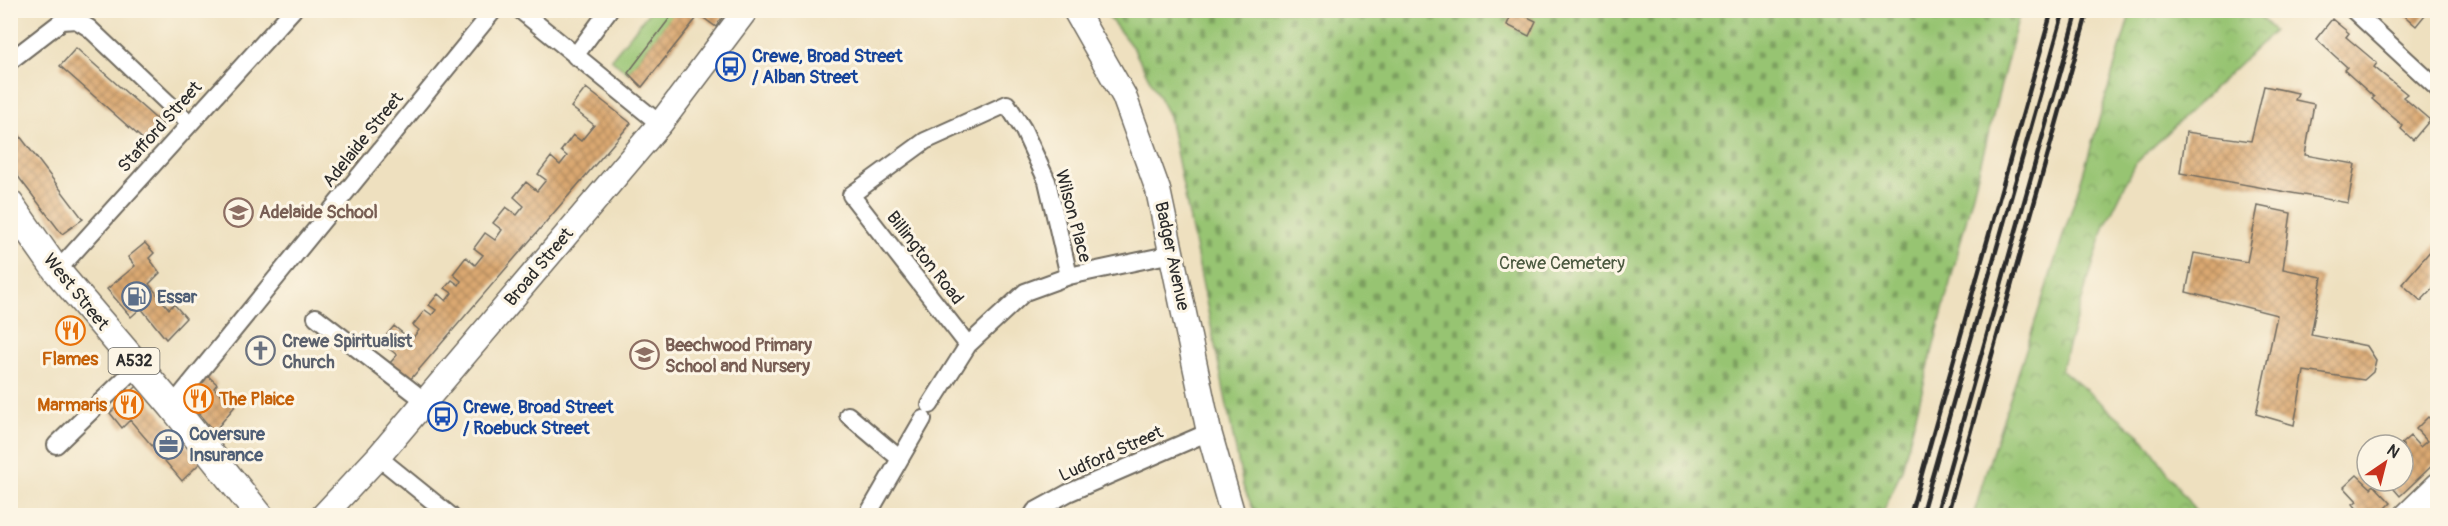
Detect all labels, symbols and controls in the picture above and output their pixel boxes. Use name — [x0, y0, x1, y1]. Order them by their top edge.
place label: Crewe, Broad Street / Alban Street — [752, 45, 903, 89]
bus stop icon: Crewe, Broad Street / Alban Street — [715, 50, 747, 82]
street label: Stafford Street — [113, 76, 208, 177]
street label: Adelaide Street — [318, 87, 409, 192]
street label: Wilson Place — [1050, 167, 1096, 265]
school or university icon: Adelaide School — [222, 196, 254, 228]
street label: Badger Avenue — [1149, 199, 1195, 313]
place label: Adelaide School — [259, 201, 378, 224]
street label: Billington Road — [881, 207, 969, 309]
street label: Broad Street — [499, 222, 579, 311]
street label: West Street — [38, 249, 114, 336]
park label: Crewe Cemetery — [1499, 252, 1625, 275]
fuel station icon: Essar — [120, 281, 152, 313]
place label: Essar — [157, 286, 198, 309]
restaurant icon: Flames — [54, 314, 86, 346]
place label: Crewe Spiritualist Church — [282, 330, 413, 374]
place label: Beechwood Primary School and Nursery — [665, 334, 812, 378]
church icon: Crewe Spiritualist Church — [245, 335, 277, 367]
school or university icon: Beechwood Primary School and Nursery — [628, 339, 660, 371]
place label: Flames — [42, 348, 99, 371]
road number: A532 — [108, 348, 160, 374]
restaurant icon: The Plaice — [182, 383, 214, 415]
place label: The Plaice — [218, 388, 295, 411]
restaurant icon: Marmaris — [112, 389, 144, 421]
place label: Marmaris — [37, 394, 108, 417]
place label: Crewe, Broad Street / Roebuck Street — [463, 396, 614, 440]
bus stop icon: Crewe, Broad Street / Roebuck Street — [426, 401, 458, 433]
street label: Ludford Street — [1055, 421, 1167, 487]
place label: Coversure Insurance — [189, 423, 266, 467]
office icon: Coversure Insurance — [152, 428, 184, 460]
north arrow — [2355, 433, 2415, 493]
text: N — [2383, 440, 2403, 463]

